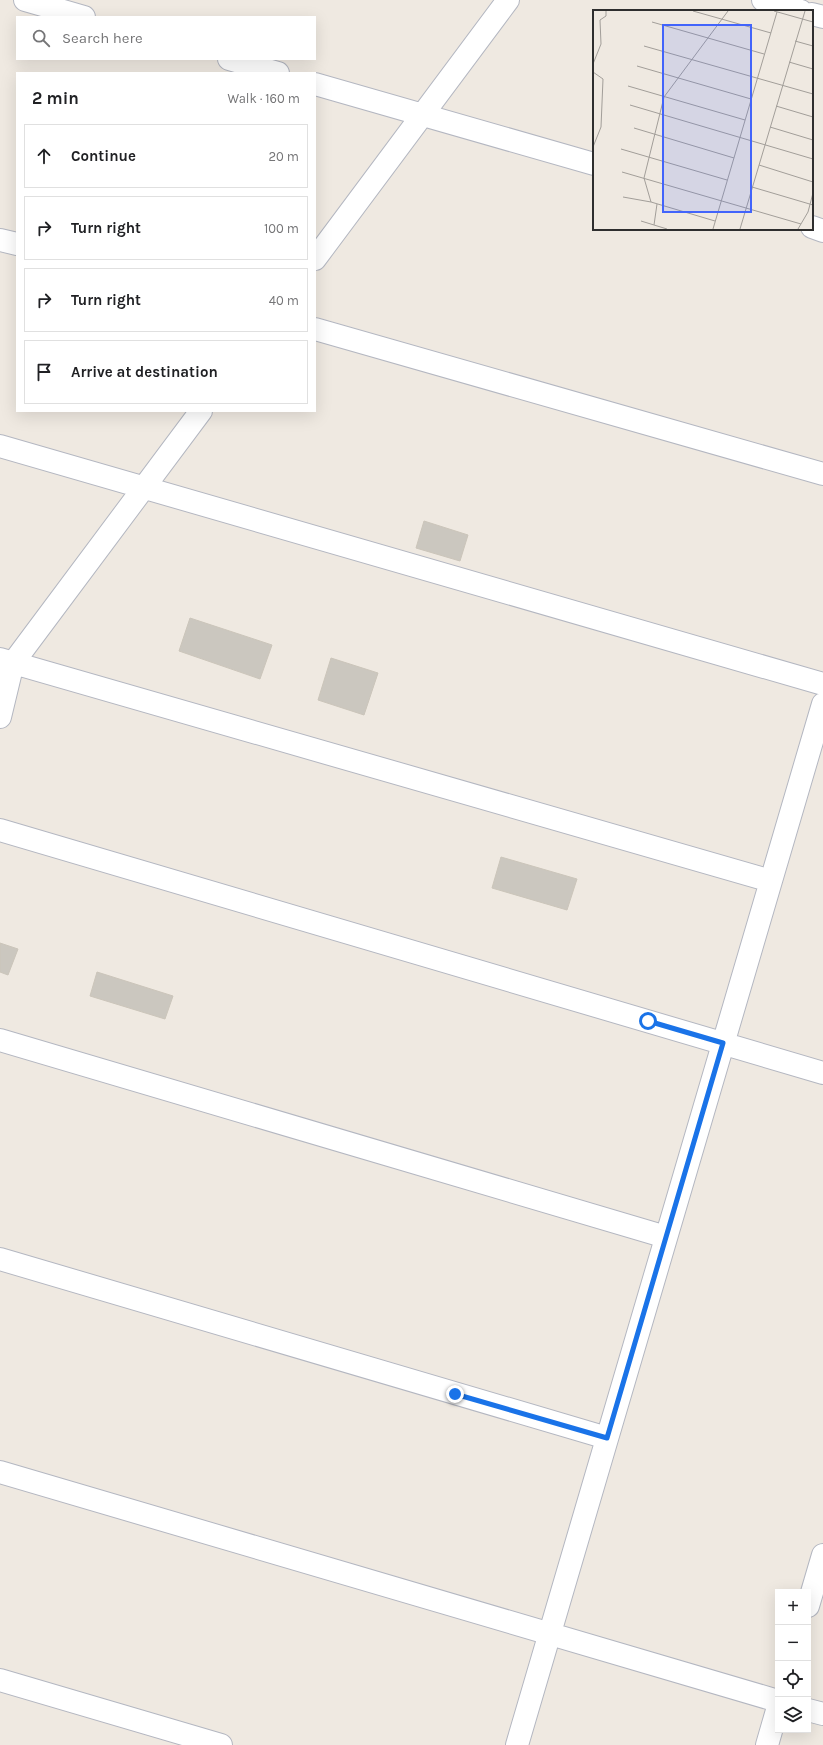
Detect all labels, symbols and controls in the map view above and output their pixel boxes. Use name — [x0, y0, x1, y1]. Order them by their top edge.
inset map — [593, 10, 813, 230]
search box — [16, 16, 316, 60]
icon: search — [30, 27, 52, 49]
text: Search here — [62, 29, 143, 47]
text: 2 min — [32, 88, 79, 108]
text: Walk · 160 m — [227, 91, 300, 106]
icon: ahead — [33, 145, 55, 167]
text: Continue — [71, 147, 136, 165]
text: 20 m — [269, 149, 299, 164]
icon: right — [33, 217, 55, 239]
text: Turn right — [71, 219, 141, 237]
text: 100 m — [264, 221, 299, 236]
icon: right — [33, 289, 55, 311]
text: Turn right — [71, 291, 141, 309]
text: 40 m — [269, 293, 299, 308]
icon: arrive — [33, 361, 55, 383]
text: Arrive at destination — [71, 363, 218, 381]
route start — [639, 1012, 657, 1030]
route end — [446, 1385, 464, 1403]
map controls — [775, 1589, 811, 1733]
button: + — [775, 1589, 811, 1625]
button: − — [775, 1625, 811, 1661]
button: locate — [775, 1661, 811, 1697]
button: layers — [775, 1697, 811, 1733]

